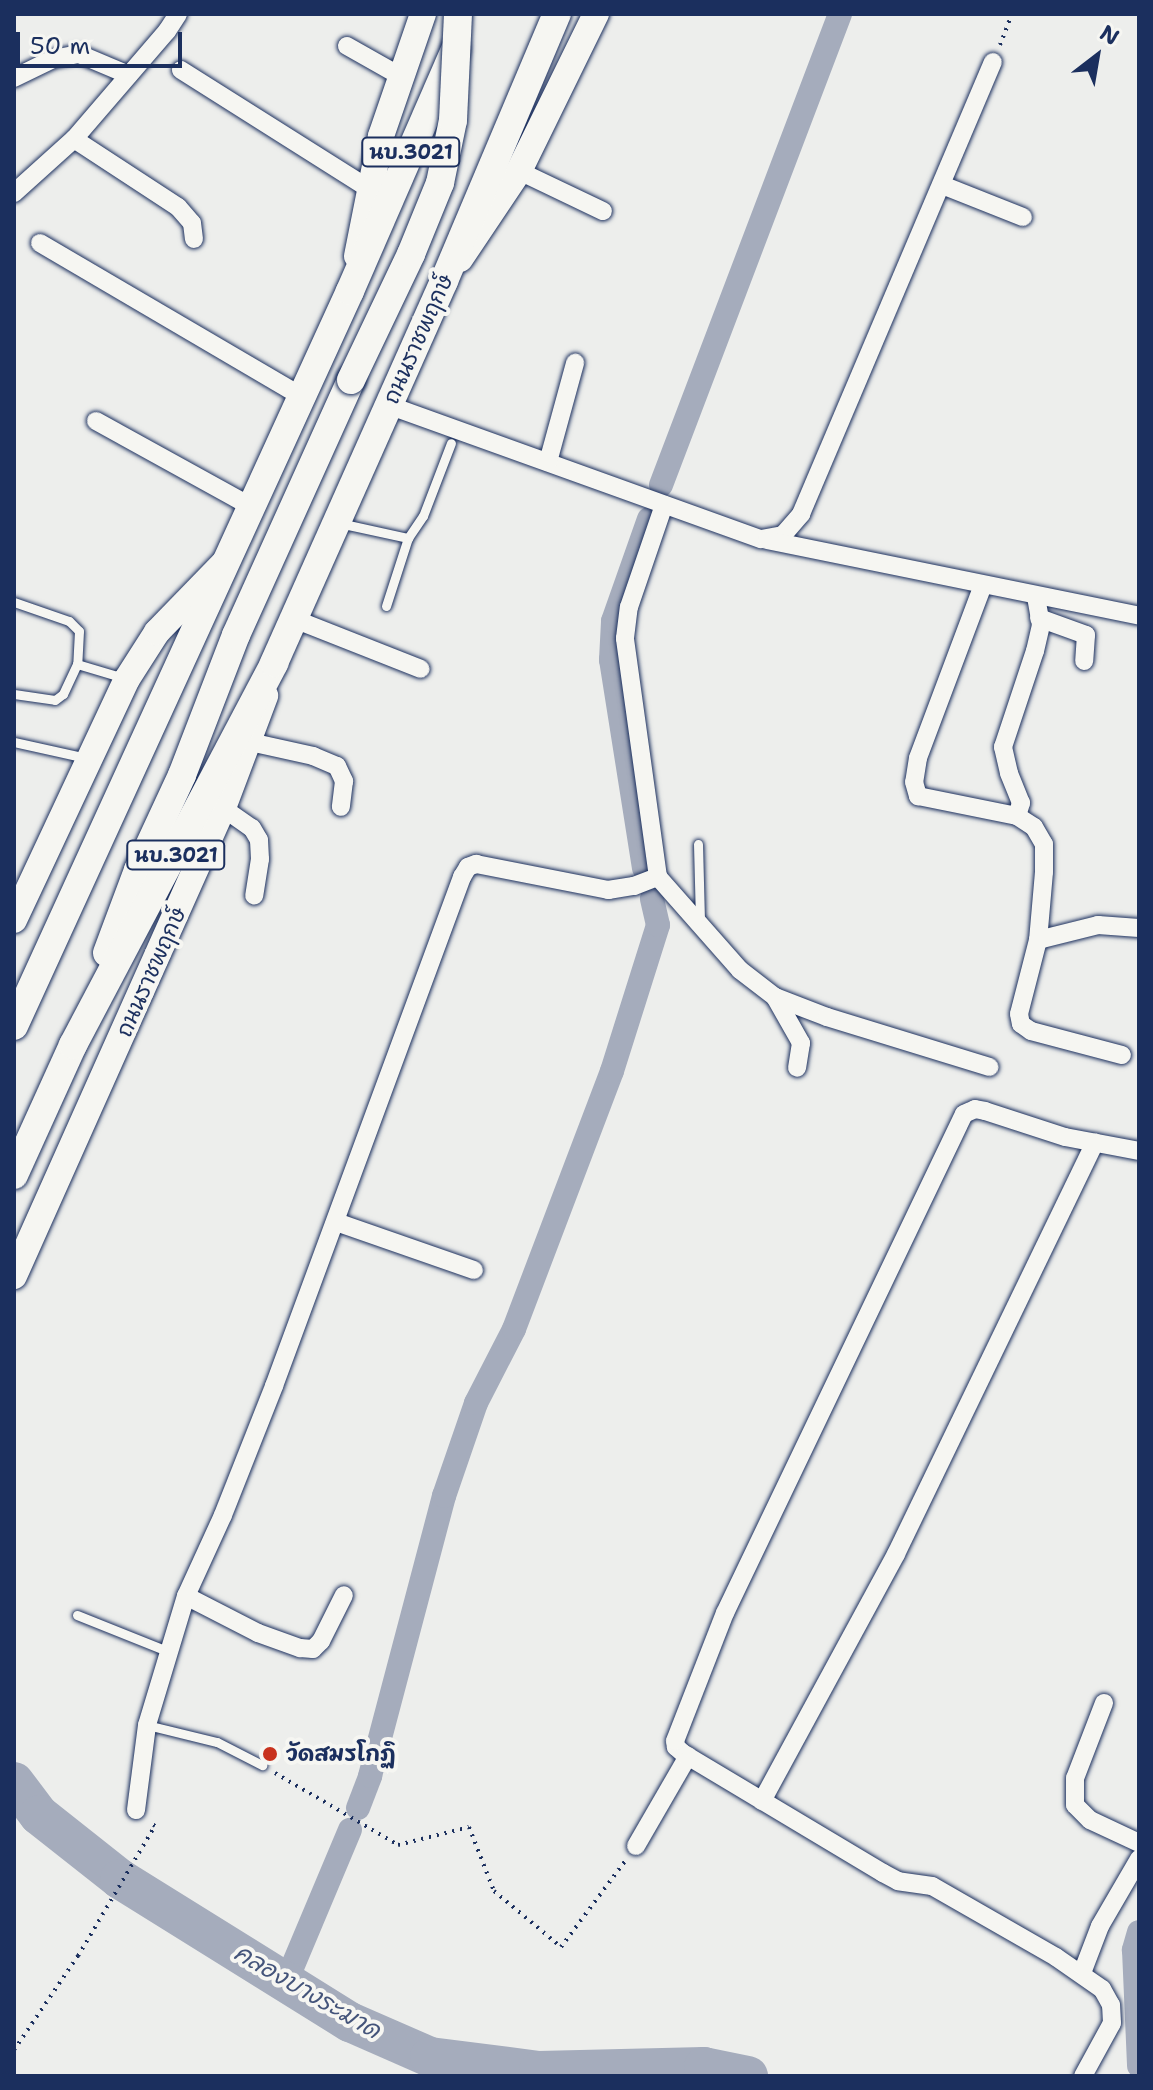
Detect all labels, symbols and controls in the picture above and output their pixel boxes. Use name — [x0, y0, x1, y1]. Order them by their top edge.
scale bar — [20, 16, 186, 66]
north arrow — [1057, 16, 1137, 96]
text: N — [1095, 18, 1125, 52]
text: 50 m — [30, 30, 90, 62]
road number: นบ.3021 — [361, 136, 461, 168]
street label: ถนนราชพฤกษ์ — [378, 270, 458, 408]
road number: นบ.3021 — [126, 839, 226, 871]
street label: ถนนราชพฤกษ์ — [111, 903, 191, 1041]
place label: วัดสมรโกฏิ — [286, 1741, 395, 1767]
marker: วัดสมรโกฏิ — [261, 1745, 279, 1763]
water label: คลองบางระมาด — [229, 1939, 385, 2045]

